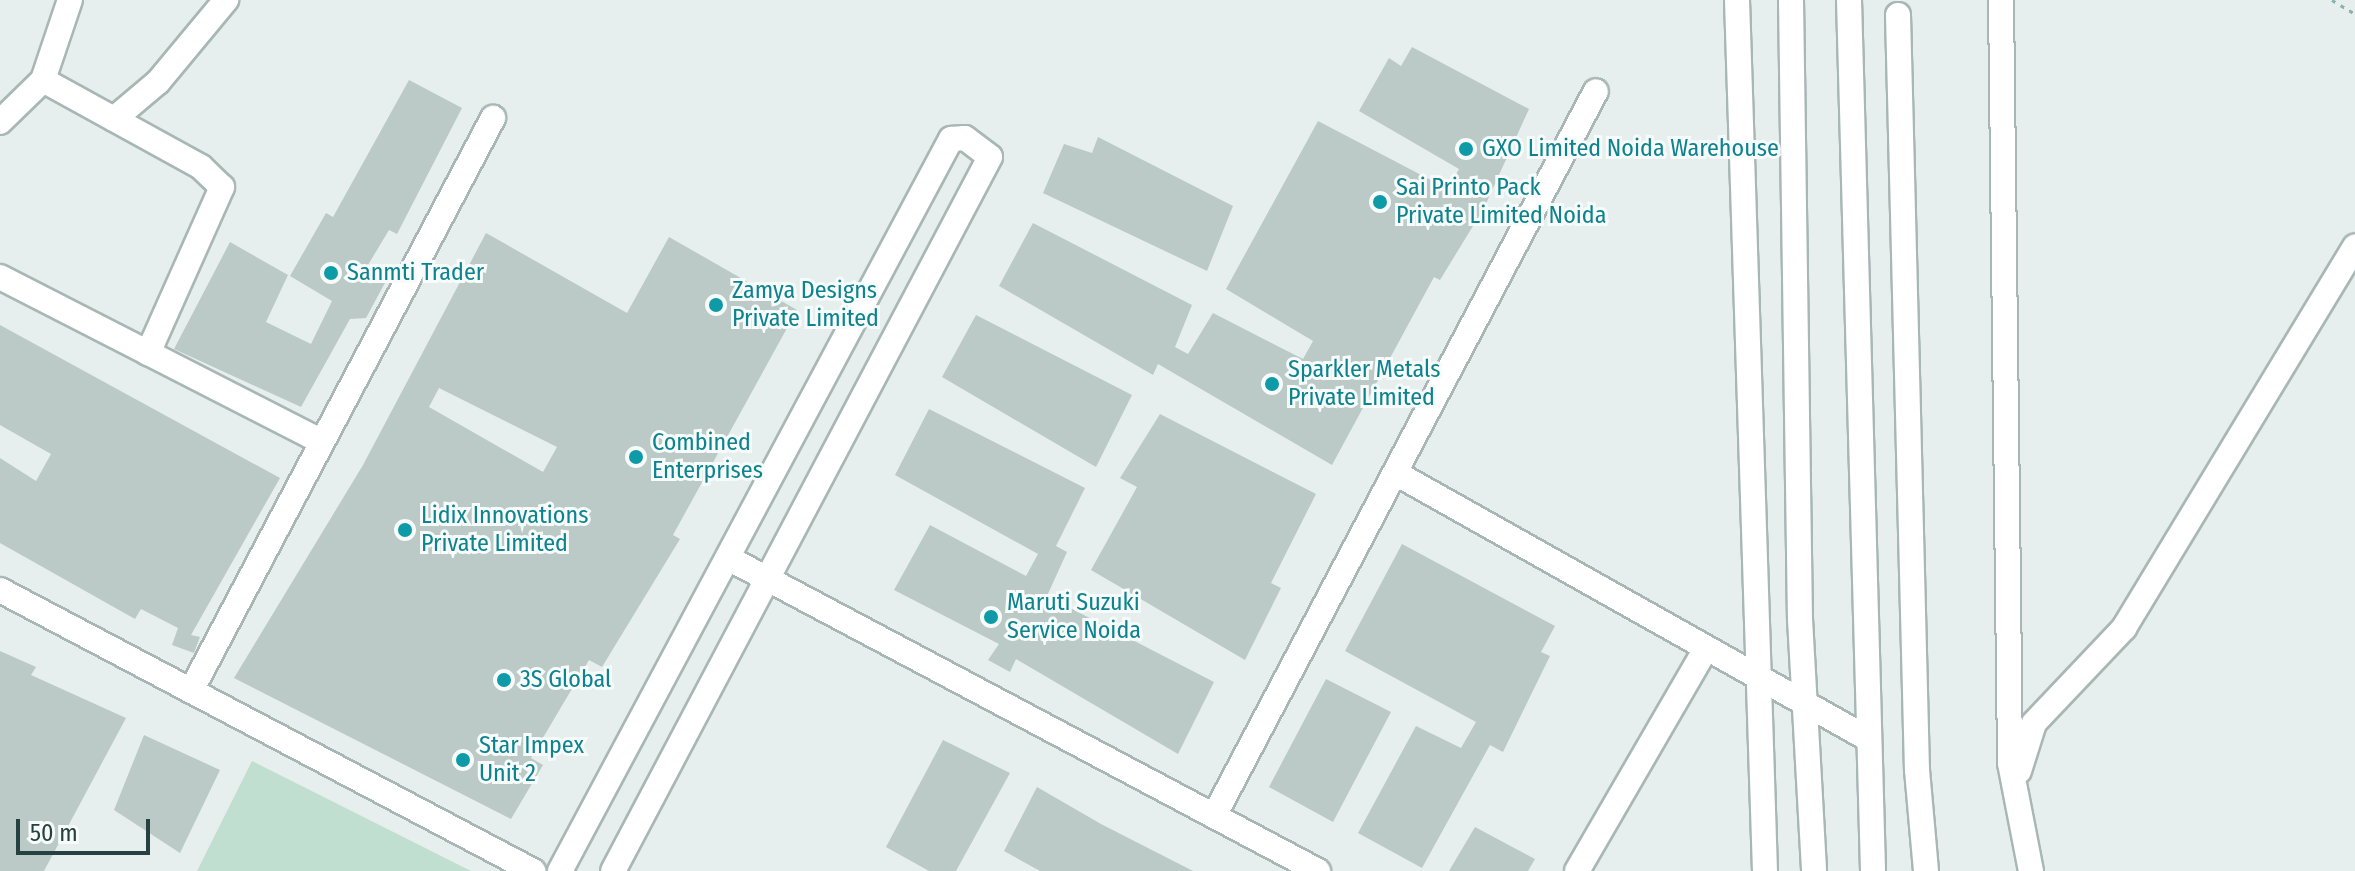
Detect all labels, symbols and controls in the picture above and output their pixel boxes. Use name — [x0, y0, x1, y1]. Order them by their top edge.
place label: GXO Limited Noida Warehouse — [1482, 135, 1779, 163]
marker: GXO Limited Noida Warehouse — [1457, 140, 1475, 158]
place label: Sai Printo Pack Private Limited Noida — [1396, 174, 1606, 230]
marker: Sai Printo Pack Private Limited Noida — [1371, 193, 1389, 211]
place label: Sanmti Trader — [347, 259, 484, 287]
marker: Sanmti Trader — [322, 264, 340, 282]
place label: Zamya Designs Private Limited — [732, 277, 879, 333]
marker: Zamya Designs Private Limited — [707, 296, 725, 314]
place label: Sparkler Metals Private Limited — [1288, 356, 1441, 412]
marker: Sparkler Metals Private Limited — [1263, 375, 1281, 393]
place label: Combined Enterprises — [652, 429, 763, 485]
marker: Combined Enterprises — [627, 448, 645, 466]
place label: Lidix Innovations Private Limited — [421, 502, 588, 558]
marker: Lidix Innovations Private Limited — [396, 521, 414, 539]
place label: Maruti Suzuki Service Noida — [1007, 589, 1141, 645]
marker: Maruti Suzuki Service Noida — [982, 608, 1000, 626]
place label: 3S Global — [520, 666, 611, 694]
marker: 3S Global — [495, 671, 513, 689]
place label: Star Impex Unit 2 — [479, 732, 584, 788]
marker: Star Impex Unit 2 — [454, 751, 472, 769]
scale bar — [20, 803, 154, 853]
text: 50 m — [30, 819, 78, 847]

